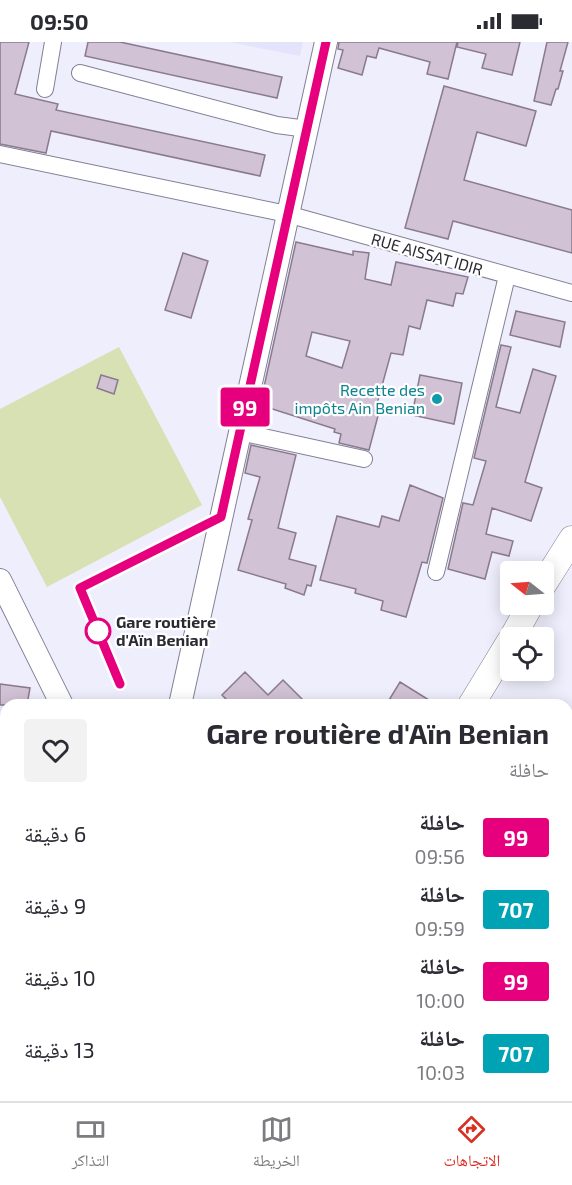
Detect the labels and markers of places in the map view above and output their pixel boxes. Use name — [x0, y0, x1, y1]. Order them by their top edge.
place label: Recette des impôts Ain Benian — [295, 380, 425, 417]
marker: Recette des impôts Ain Benian — [430, 392, 444, 406]
place label: Gare routière d'Aïn Benian — [116, 612, 216, 649]
marker: Gare routière d'Aïn Benian — [85, 618, 111, 644]

